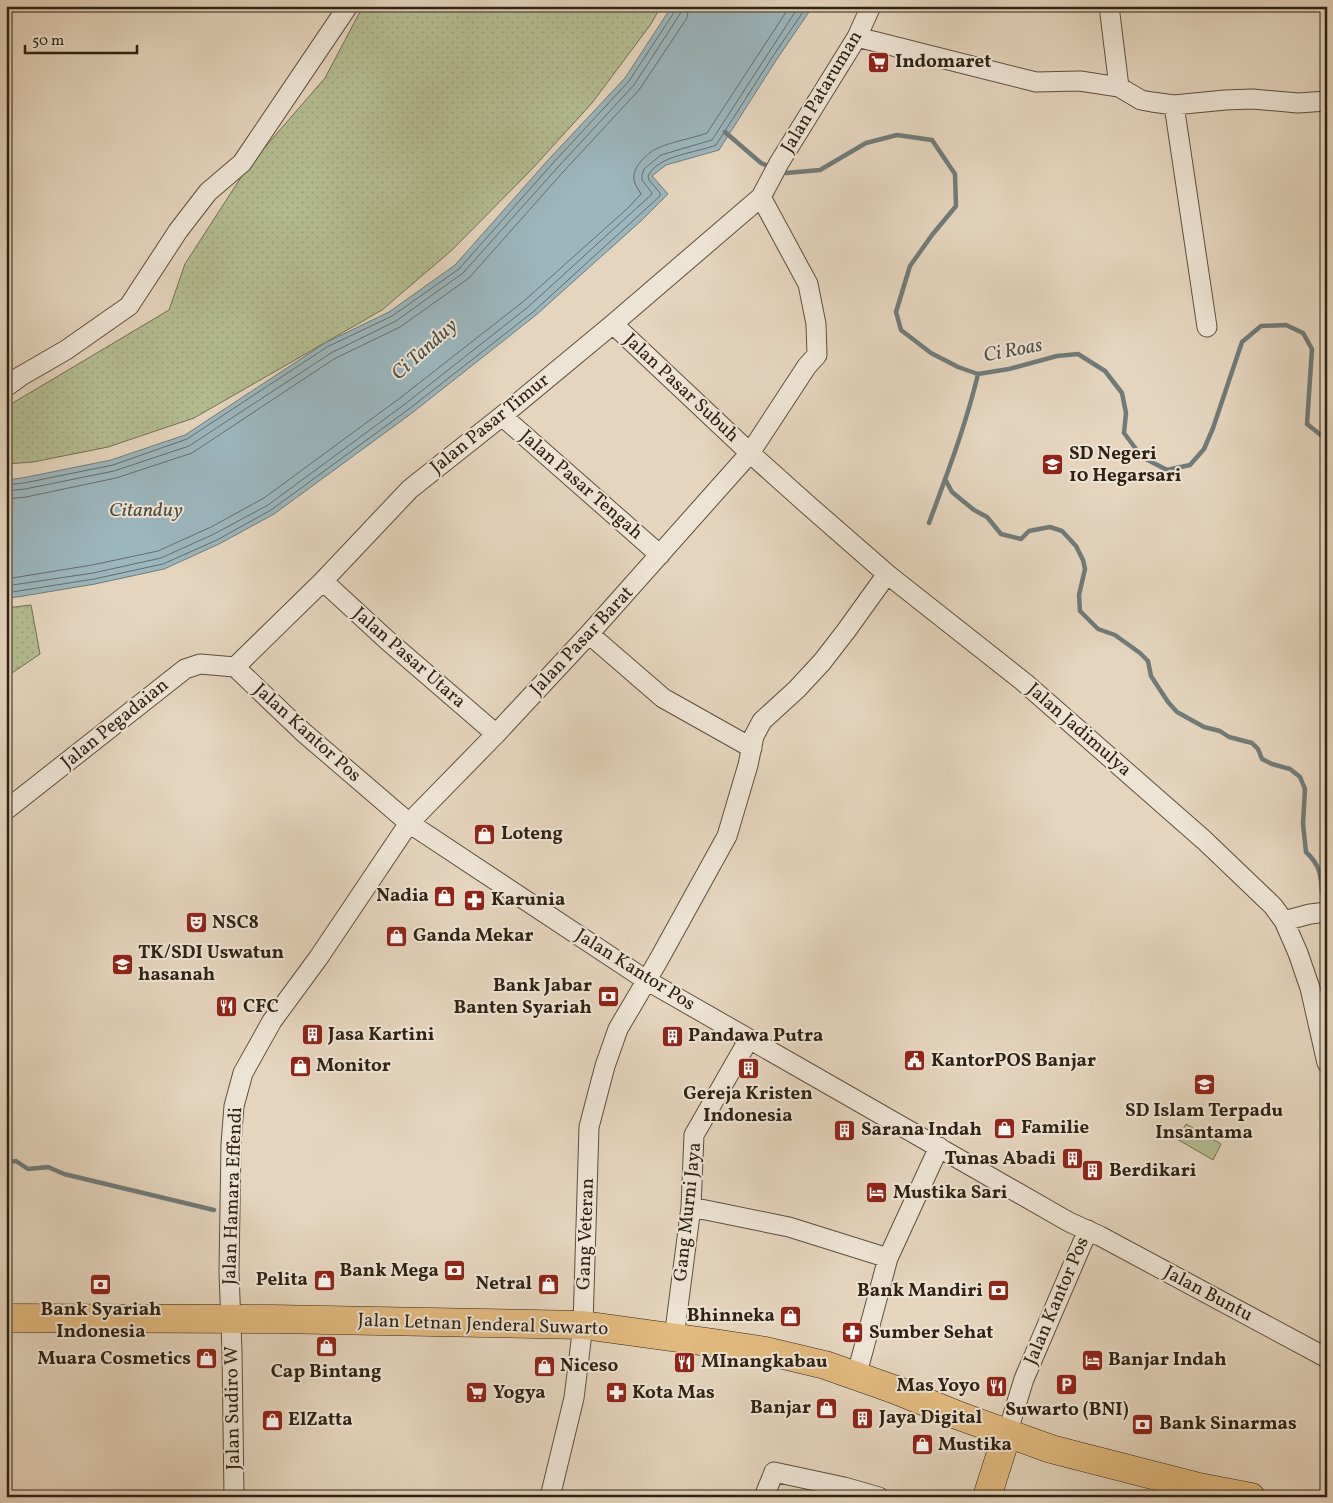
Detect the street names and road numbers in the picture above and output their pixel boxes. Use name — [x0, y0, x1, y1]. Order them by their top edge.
street label: Jalan Pataruman — [775, 26, 869, 158]
street label: Jalan Pasar Subuh — [617, 328, 745, 448]
street label: Jalan Pasar Timur — [425, 368, 555, 480]
street label: Jalan Pasar Tengah — [514, 424, 648, 546]
street label: Jalan Pasar Barat — [524, 580, 640, 701]
street label: Jalan Pasar Utara — [347, 602, 471, 714]
street label: Jalan Pegadaian — [56, 673, 174, 775]
street label: Jalan Jadimulya — [1021, 677, 1137, 783]
street label: Jalan Kantor Pos — [247, 678, 367, 788]
street label: Jalan Kantor Pos — [570, 923, 700, 1017]
street label: Jalan Hamara Effendi — [217, 1106, 249, 1285]
street label: Gang Murni Jaya — [668, 1141, 708, 1283]
street label: Gang Veteran — [571, 1178, 601, 1290]
street label: Jalan Kantor Pos — [1018, 1233, 1096, 1369]
street label: Jalan Buntu — [1159, 1260, 1257, 1328]
street label: Jalan Letnan Jenderal Suwarto — [357, 1308, 609, 1342]
street label: Jalan Sudiro W — [219, 1346, 247, 1470]

